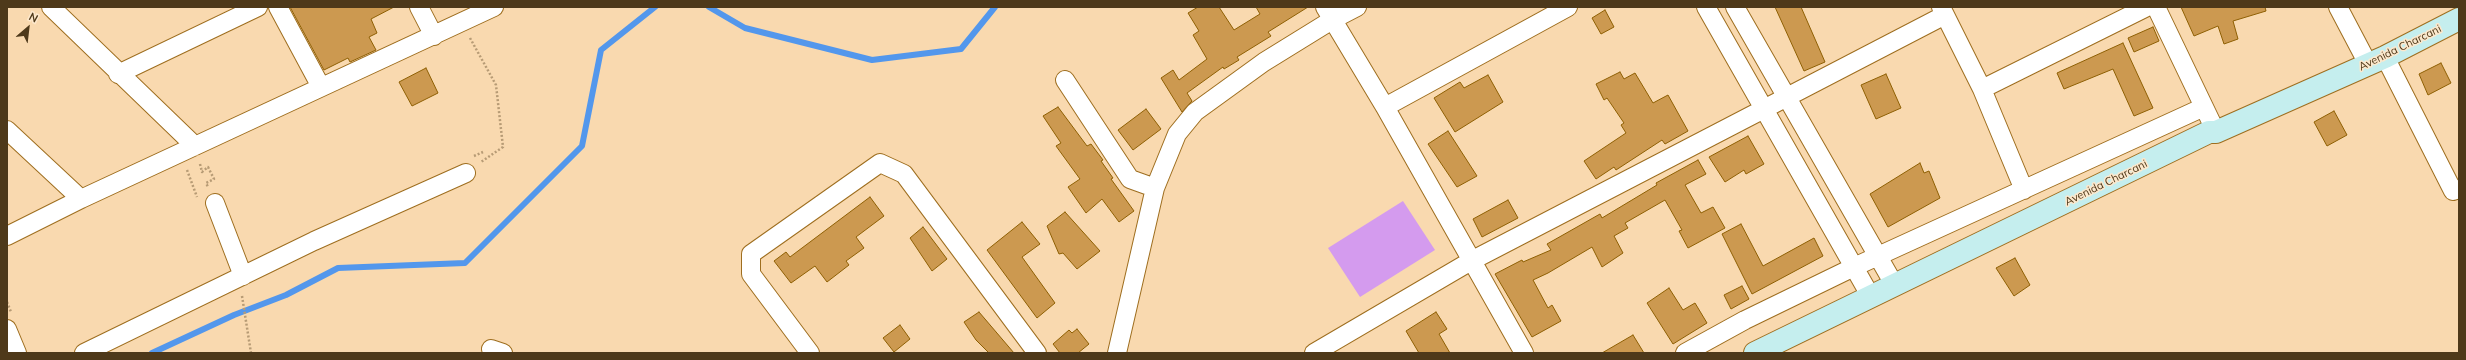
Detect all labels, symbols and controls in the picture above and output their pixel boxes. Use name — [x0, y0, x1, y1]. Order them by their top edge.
north arrow — [8, 8, 48, 48]
text: N — [27, 9, 41, 26]
street label: Avenida Charcani — [2357, 22, 2443, 74]
street label: Avenida Charcani — [2063, 157, 2149, 209]

